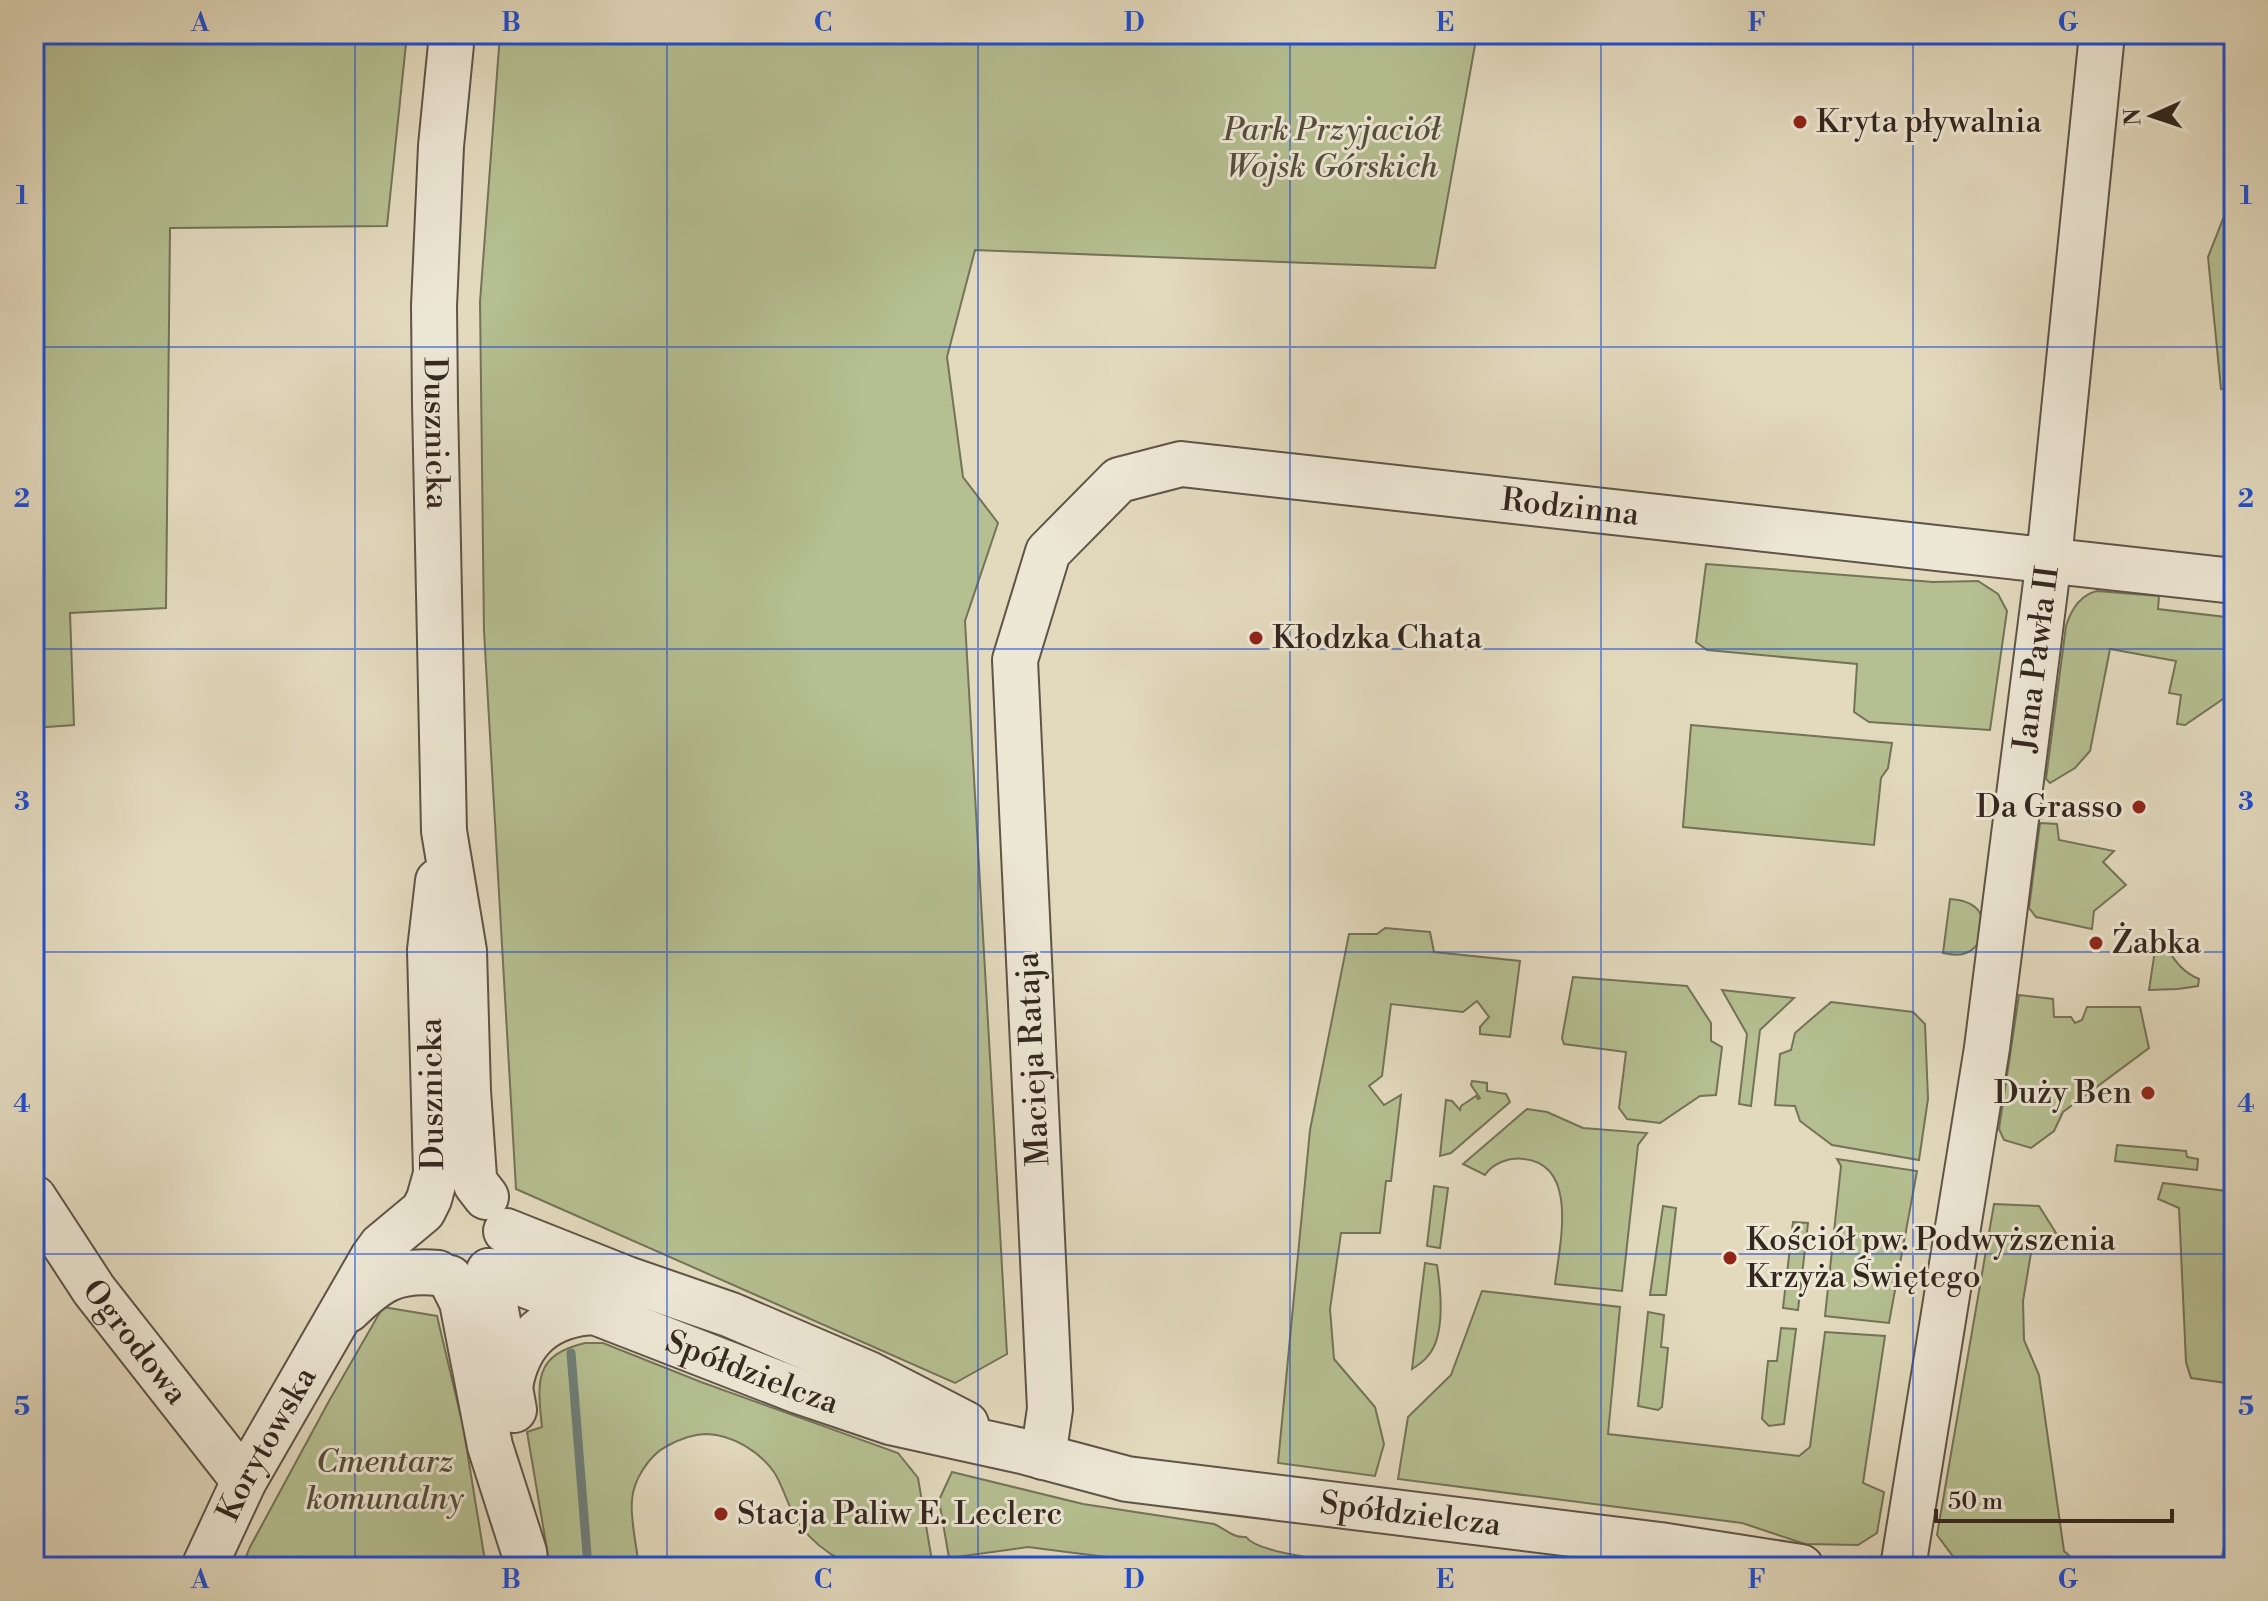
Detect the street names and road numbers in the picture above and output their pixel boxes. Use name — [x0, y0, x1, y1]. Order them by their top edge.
street label: Dusznicka — [415, 357, 457, 511]
street label: Rodzinna — [1499, 480, 1642, 535]
street label: Jana Pawła II — [2005, 564, 2068, 755]
street label: Macieja Rataja — [1007, 950, 1059, 1167]
street label: Dusznicka — [411, 1017, 453, 1170]
street label: Ogrodowa — [73, 1272, 197, 1413]
street label: Spółdzielcza — [660, 1322, 844, 1423]
street label: Korytowska — [208, 1359, 326, 1528]
street label: Spółdzielcza — [1318, 1483, 1504, 1545]

